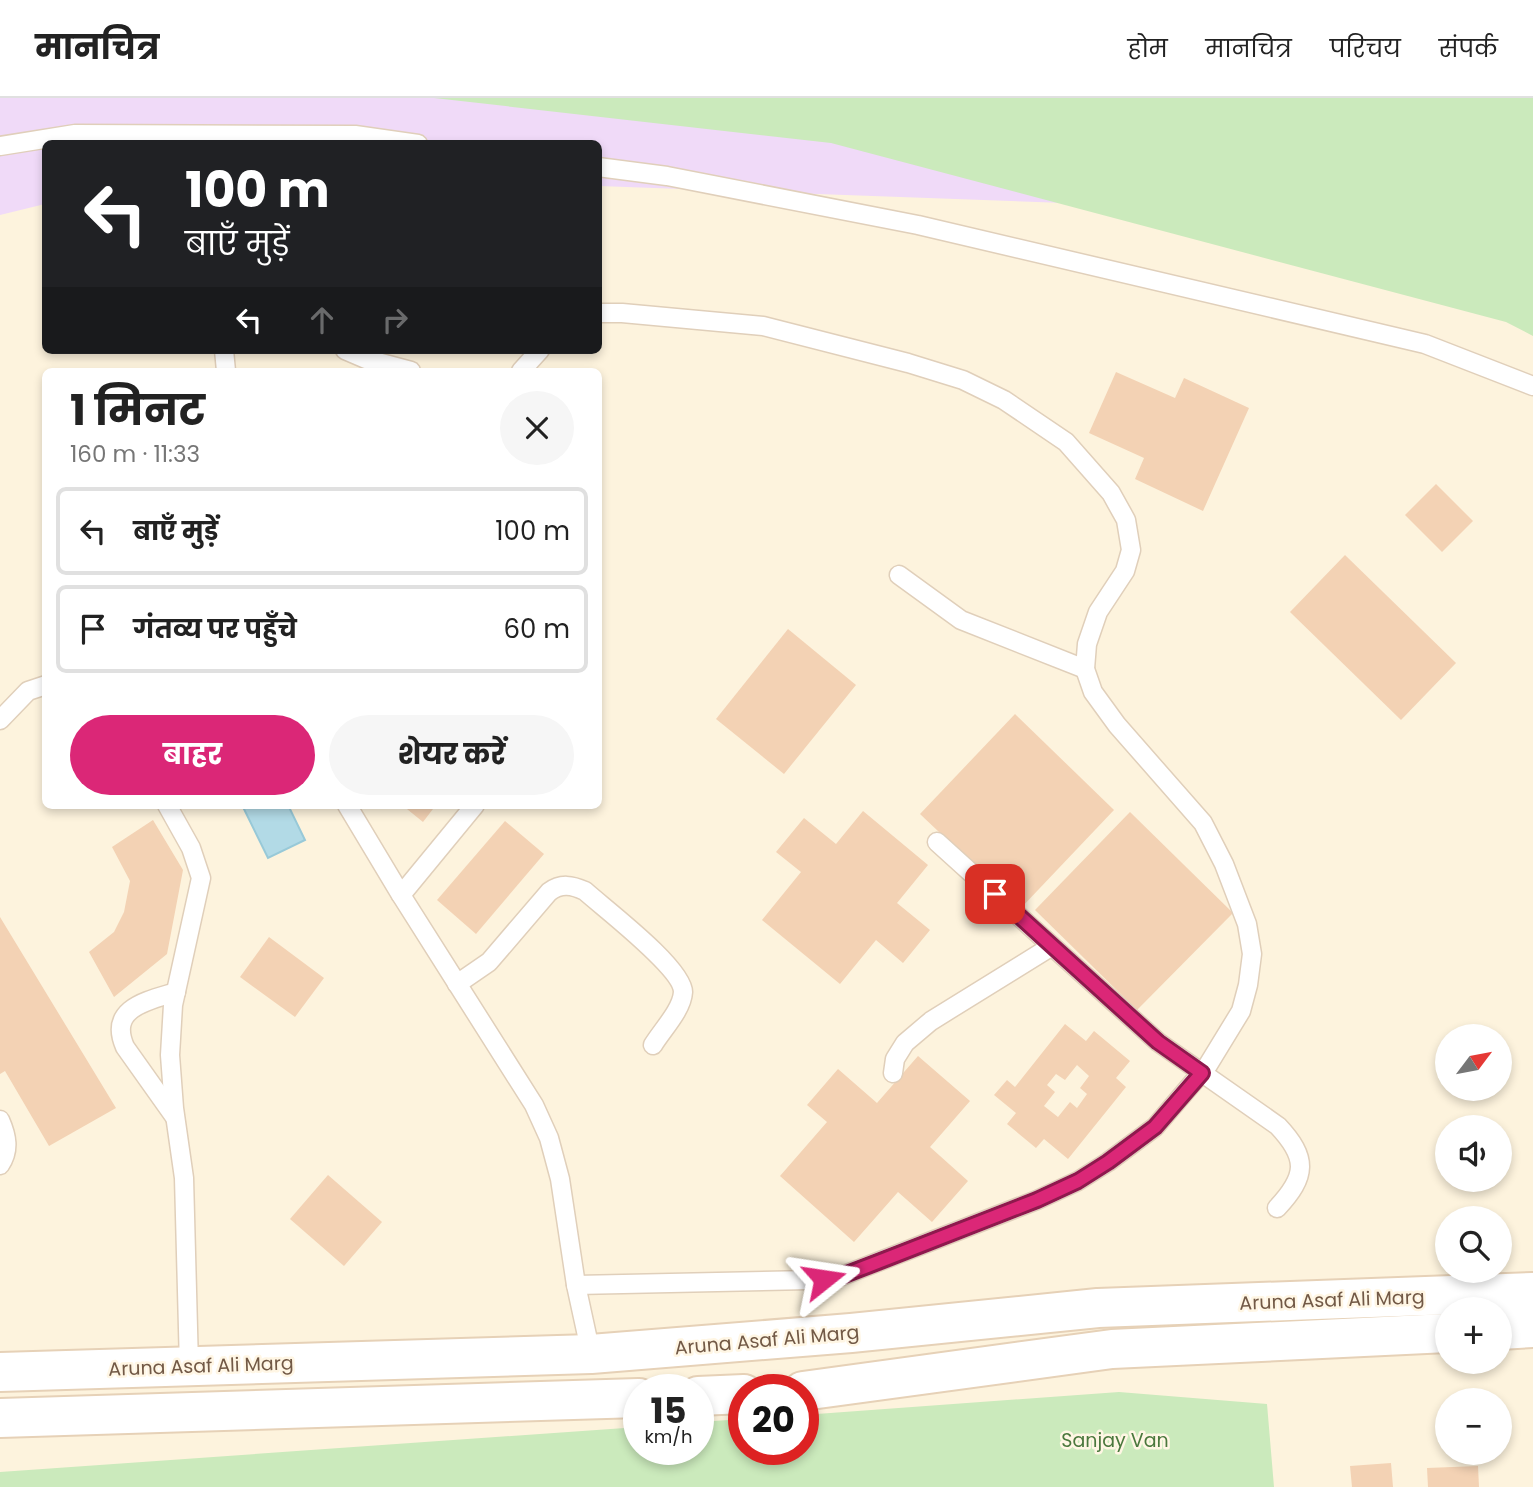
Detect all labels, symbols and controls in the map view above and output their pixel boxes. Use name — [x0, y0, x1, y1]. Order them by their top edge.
text: मानचित्र — [35, 24, 159, 71]
text: होम — [1128, 32, 1168, 65]
text: मानचित्र — [1206, 32, 1292, 65]
text: परिचय — [1330, 32, 1401, 65]
text: संपर्क — [1439, 32, 1498, 65]
text: 100 m — [185, 156, 330, 224]
icon: left — [70, 168, 161, 259]
text: बाएँ मुड़ें — [185, 221, 289, 266]
icon: left — [230, 301, 268, 339]
icon: ahead — [303, 301, 341, 339]
icon: right — [376, 301, 414, 339]
text: 1 मिनट — [70, 381, 205, 440]
button: close — [500, 391, 574, 465]
text: 160 m · 11:33 — [70, 438, 200, 470]
icon: left — [74, 512, 112, 550]
text: बाएँ मुड़ें — [133, 513, 218, 549]
text: 100 m — [495, 513, 570, 549]
icon: arrive — [74, 610, 112, 648]
text: गंतव्य पर पहुँचे — [133, 611, 297, 647]
text: 60 m — [503, 611, 570, 647]
button: बाहर — [70, 715, 315, 795]
button: शेयर करें — [329, 715, 574, 795]
pin — [965, 864, 1025, 924]
icon: arrive — [976, 875, 1014, 913]
north arrow — [1435, 1024, 1512, 1101]
map controls — [1435, 1024, 1512, 1465]
button: sound — [1435, 1115, 1512, 1192]
button: search — [1435, 1206, 1512, 1283]
position arrow — [787, 1242, 861, 1316]
street label: Aruna Asaf Ali Marg — [1239, 1283, 1425, 1317]
button: + — [1435, 1297, 1512, 1374]
street label: Aruna Asaf Ali Marg — [673, 1318, 861, 1362]
street label: Aruna Asaf Ali Marg — [108, 1349, 294, 1383]
speed limit sign: 20 — [728, 1374, 819, 1465]
text: 15 — [651, 1386, 686, 1435]
button: − — [1435, 1388, 1512, 1465]
text: km/h — [645, 1424, 692, 1449]
park label: Sanjay Van — [1061, 1427, 1169, 1454]

